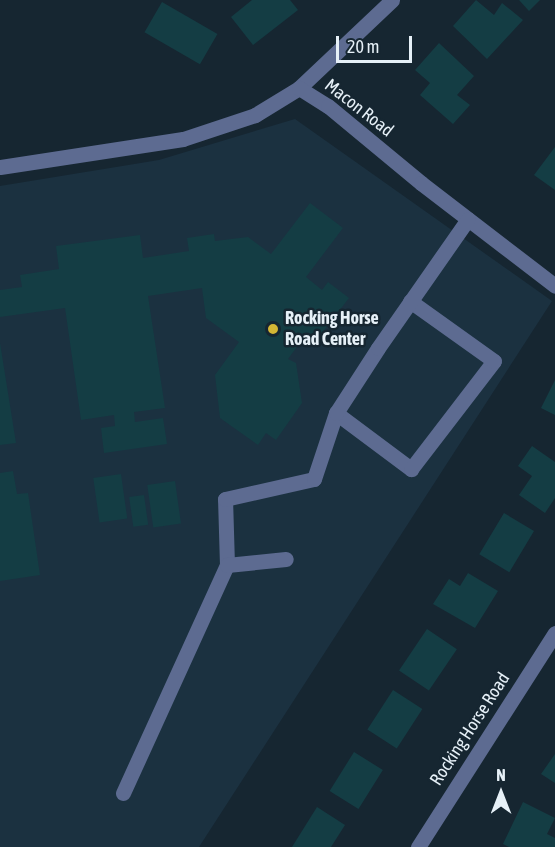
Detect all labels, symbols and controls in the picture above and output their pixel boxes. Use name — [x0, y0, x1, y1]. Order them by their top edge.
scale bar — [339, 24, 416, 62]
text: 20 m — [347, 36, 379, 57]
street label: Macon Road — [320, 75, 398, 141]
place label: Rocking Horse Road Center — [285, 308, 379, 350]
marker: Rocking Horse Road Center — [266, 322, 280, 336]
street label: Rocking Horse Road — [425, 669, 515, 789]
north arrow — [471, 763, 531, 823]
text: N — [496, 766, 506, 784]

